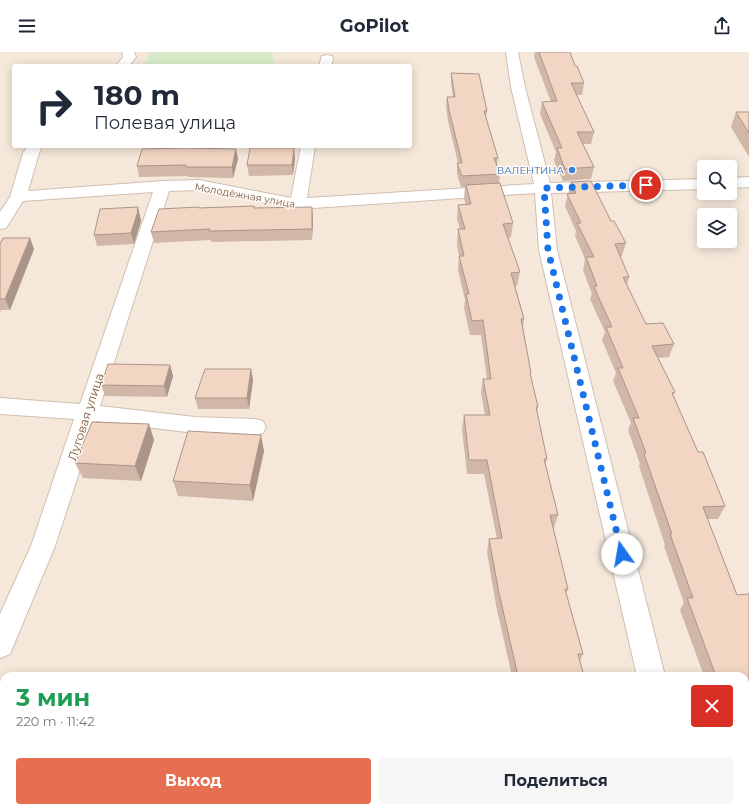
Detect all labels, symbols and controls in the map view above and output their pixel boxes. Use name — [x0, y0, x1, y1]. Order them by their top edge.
icon: menu — [16, 15, 38, 37]
text: GoPilot — [340, 15, 409, 37]
icon: share — [711, 15, 733, 37]
text: 180 m — [94, 78, 180, 112]
icon: right — [28, 80, 80, 132]
text: Полевая улица — [94, 112, 236, 134]
map controls — [697, 160, 737, 248]
button: search — [697, 160, 737, 200]
place label: ВАЛЕНТИНА — [497, 164, 565, 177]
marker: ВАЛЕНТИНА — [567, 165, 577, 175]
pin — [629, 168, 663, 202]
icon: arrive — [635, 174, 657, 196]
street label: Молодёжная улица — [194, 180, 296, 211]
button: layers — [697, 208, 737, 248]
street label: Луговая улица — [64, 371, 107, 463]
position arrow — [601, 533, 643, 575]
text: 3 мин — [16, 683, 90, 712]
button: close — [691, 685, 733, 727]
text: 220 m · 11:42 — [16, 713, 95, 729]
button: Выход — [16, 758, 371, 804]
button: Поделиться — [379, 758, 733, 804]

